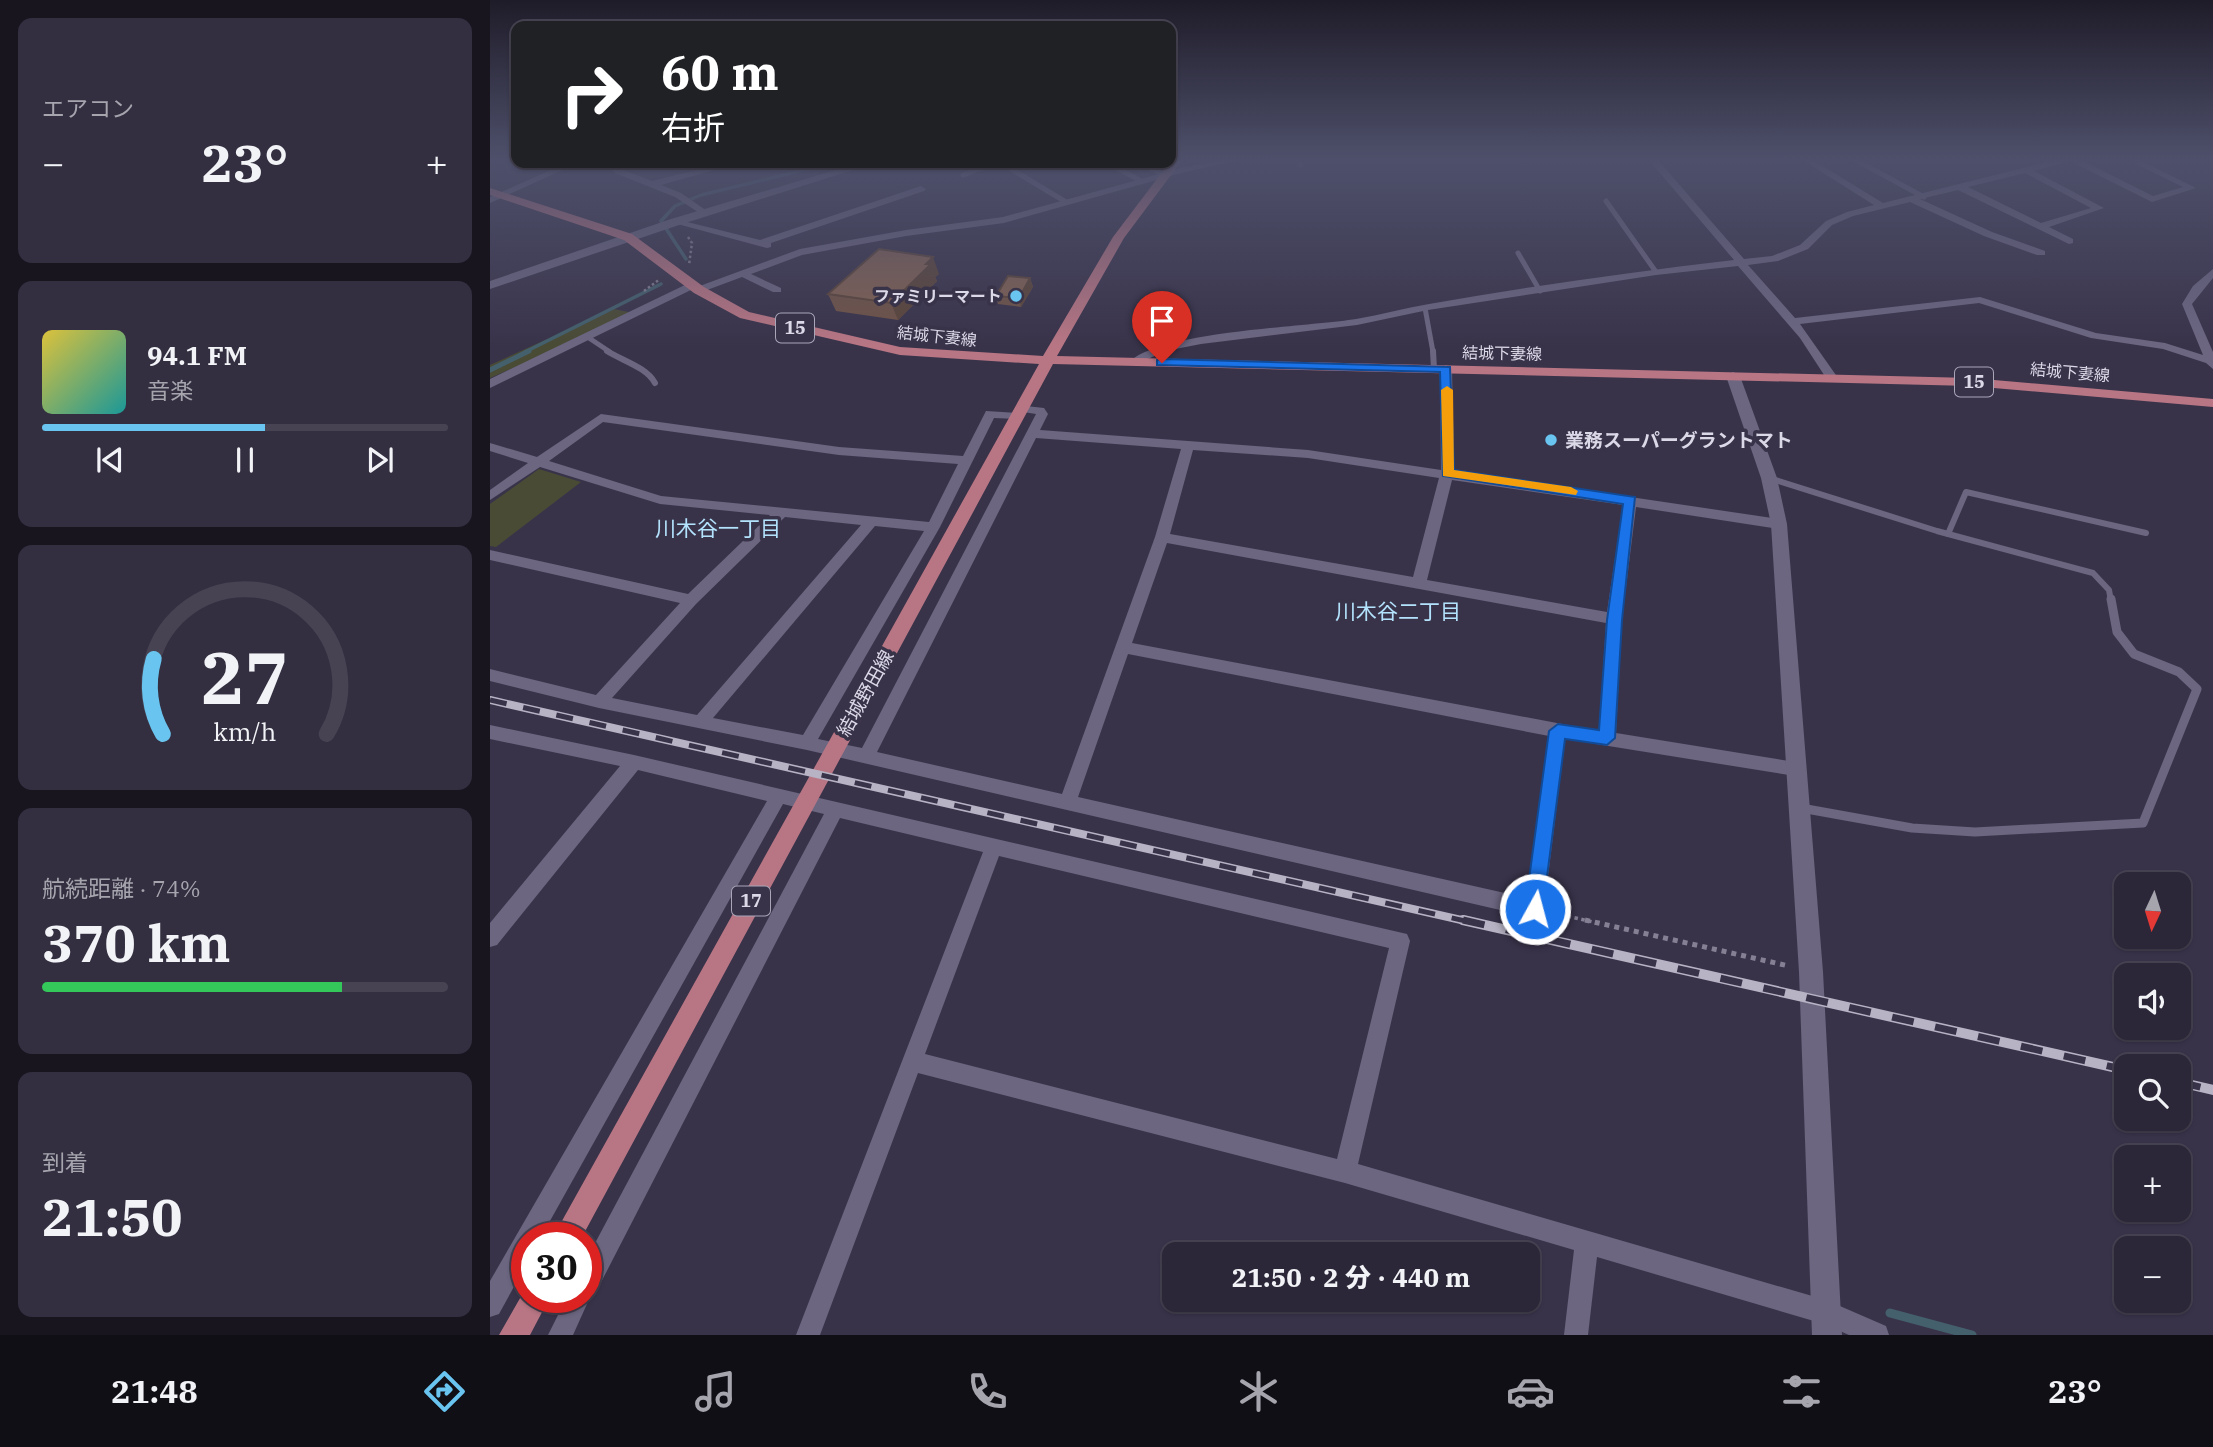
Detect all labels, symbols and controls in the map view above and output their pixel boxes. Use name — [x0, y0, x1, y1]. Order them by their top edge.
text: 60 m — [661, 40, 779, 103]
icon: right — [546, 49, 637, 140]
text: エアコン — [42, 93, 134, 123]
text: 右折 — [661, 106, 725, 148]
text: 23° — [202, 129, 288, 196]
text: − — [42, 138, 65, 187]
text: + — [425, 138, 448, 187]
place label: ファミリーマート — [874, 286, 1002, 306]
marker: ファミリーマート — [1008, 288, 1024, 304]
pin — [1132, 291, 1192, 363]
icon: arrive — [1143, 302, 1181, 340]
road number: 15 — [776, 314, 814, 342]
street label: 結城下妻線 — [896, 322, 978, 350]
text: 94.1 FM — [147, 338, 247, 372]
street label: 結城下妻線 — [1462, 342, 1542, 364]
street label: 結城下妻線 — [2029, 359, 2111, 385]
road number: 15 — [1955, 368, 1993, 396]
text: 音楽 — [147, 375, 193, 405]
place label: 業務スーパーグラントマト — [1565, 428, 1793, 452]
marker: 業務スーパーグラントマト — [1543, 432, 1559, 448]
icon: previous — [91, 441, 129, 479]
icon: pause — [226, 441, 264, 479]
icon: next — [361, 441, 399, 479]
district label: 川木谷一丁目 — [655, 514, 781, 542]
district label: 川木谷二丁目 — [1335, 597, 1461, 625]
text: 27 — [201, 629, 289, 724]
street label: 結城野田線 — [831, 646, 899, 740]
text: km/h — [213, 714, 277, 747]
position arrow — [1498, 872, 1572, 946]
north arrow — [2114, 872, 2191, 948]
map controls — [2114, 872, 2191, 1313]
text: 航続距離 · 74% — [42, 873, 201, 903]
road number: 17 — [732, 887, 770, 916]
text: 370 km — [42, 909, 231, 976]
button: sound — [2114, 963, 2191, 1040]
button: search — [2114, 1054, 2191, 1131]
button: + — [2114, 1145, 2191, 1222]
text: 到着 — [42, 1147, 88, 1177]
text: 21:50 — [42, 1183, 183, 1250]
speed limit sign: 30 — [511, 1222, 602, 1313]
button: − — [2114, 1236, 2191, 1313]
text: 21:50 · 2 分 · 440 m — [1232, 1260, 1470, 1294]
icon: directions — [420, 1367, 469, 1416]
icon: music — [691, 1367, 740, 1416]
icon: phone — [963, 1367, 1012, 1416]
icon: climate — [1234, 1367, 1283, 1416]
icon: car — [1506, 1367, 1555, 1416]
icon: filters — [1777, 1367, 1826, 1416]
text: 21:48 — [111, 1370, 198, 1412]
text: 23° — [2048, 1370, 2102, 1412]

